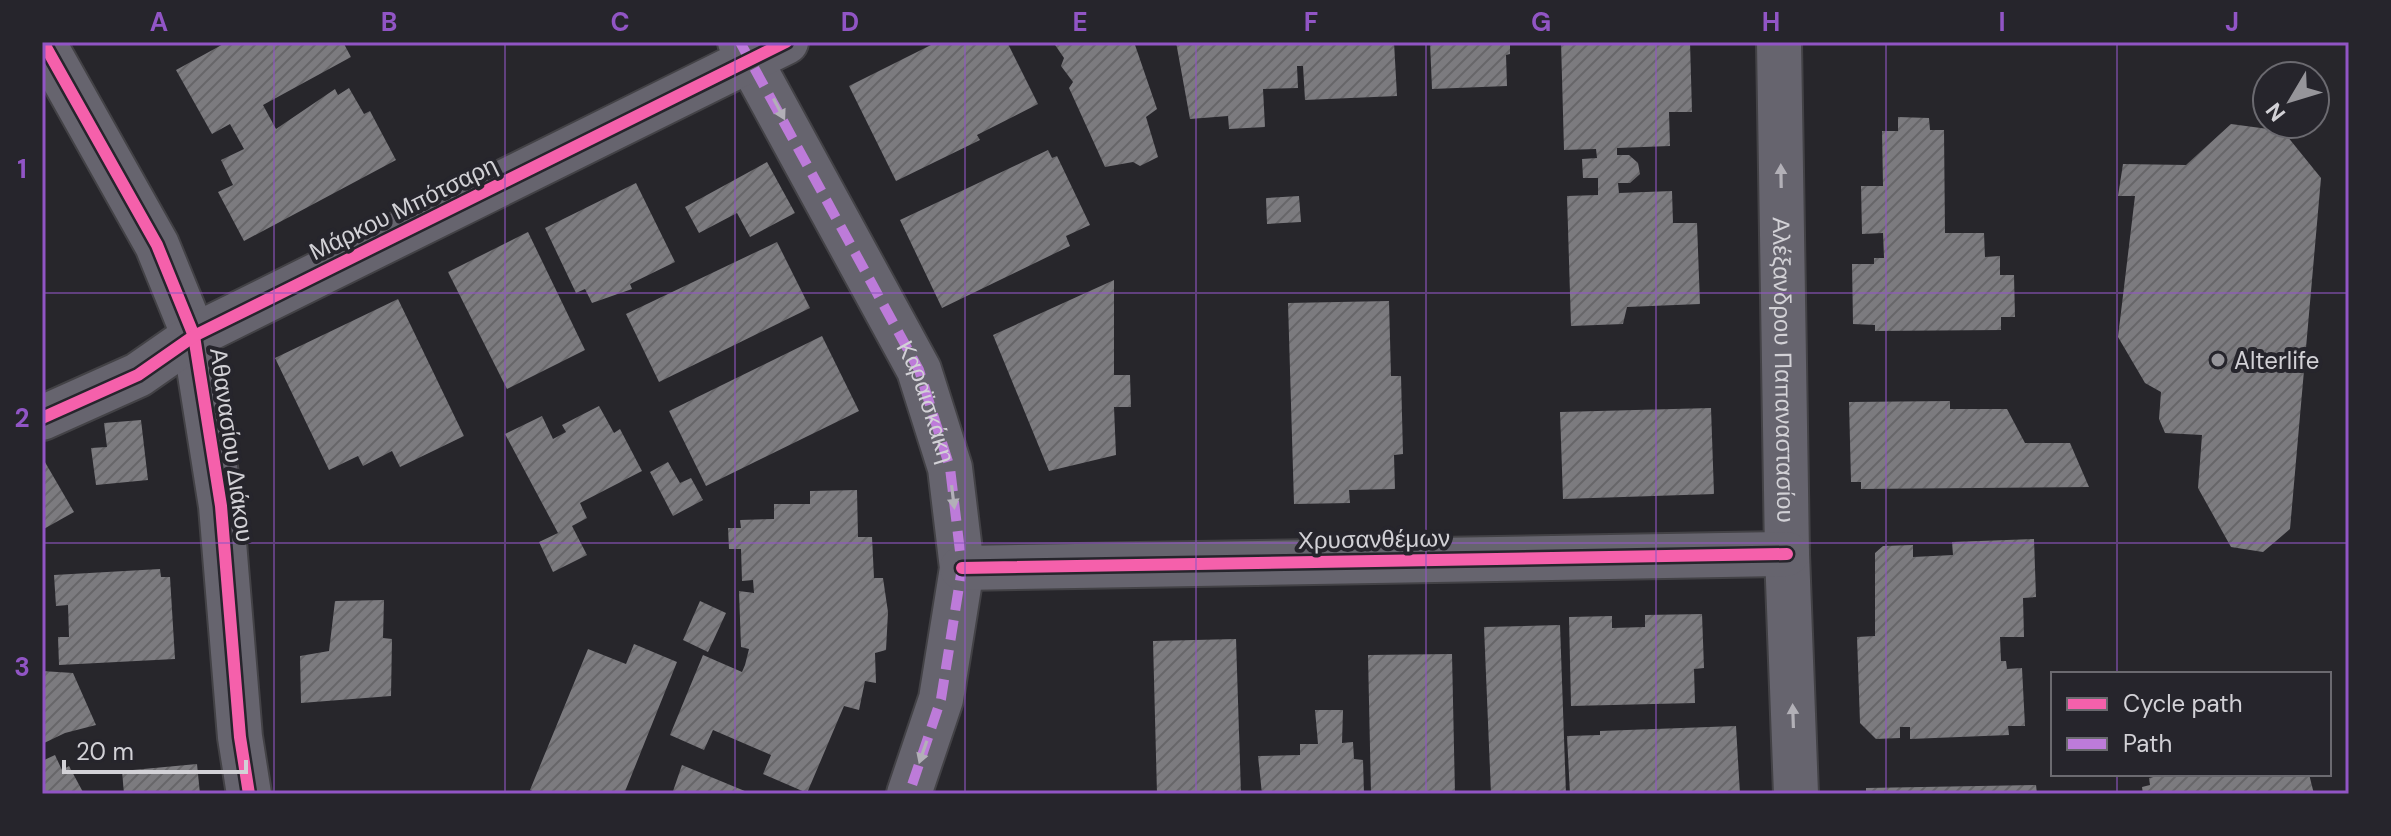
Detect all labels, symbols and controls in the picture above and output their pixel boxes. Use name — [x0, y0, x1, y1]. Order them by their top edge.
text: A — [150, 5, 168, 39]
text: B — [381, 5, 397, 39]
text: C — [610, 5, 630, 39]
text: D — [841, 5, 859, 39]
text: E — [1072, 5, 1088, 39]
text: F — [1304, 5, 1318, 39]
text: G — [1531, 5, 1551, 39]
text: H — [1762, 5, 1780, 39]
text: I — [1998, 5, 2006, 39]
text: J — [2225, 5, 2239, 39]
north arrow — [2251, 60, 2331, 140]
text: N — [2259, 97, 2292, 127]
one-way arrow — [773, 98, 786, 121]
street label: Μάρκου Μπότσαρη — [304, 149, 502, 267]
text: 1 — [17, 152, 27, 186]
one-way arrow — [1775, 163, 1787, 188]
street label: Αλέξανδρου Παπαναστασίου — [1766, 217, 1802, 523]
street label: Καραϊσκάκη — [890, 335, 963, 467]
place label: Alterlife — [2234, 345, 2319, 376]
street label: Αθανασίου Διάκου — [203, 346, 261, 544]
marker: Alterlife — [2209, 351, 2227, 369]
text: 2 — [14, 401, 30, 435]
one-way arrow — [947, 485, 960, 510]
street label: Χρυσανθέμων — [1298, 522, 1450, 556]
text: 3 — [14, 650, 30, 684]
legend — [2051, 672, 2331, 776]
text: Cycle path — [2123, 688, 2242, 719]
one-way arrow — [1786, 703, 1799, 728]
scale bar — [64, 724, 246, 774]
text: Path — [2123, 728, 2172, 759]
text: 20 m — [76, 736, 134, 767]
one-way arrow — [917, 740, 929, 764]

